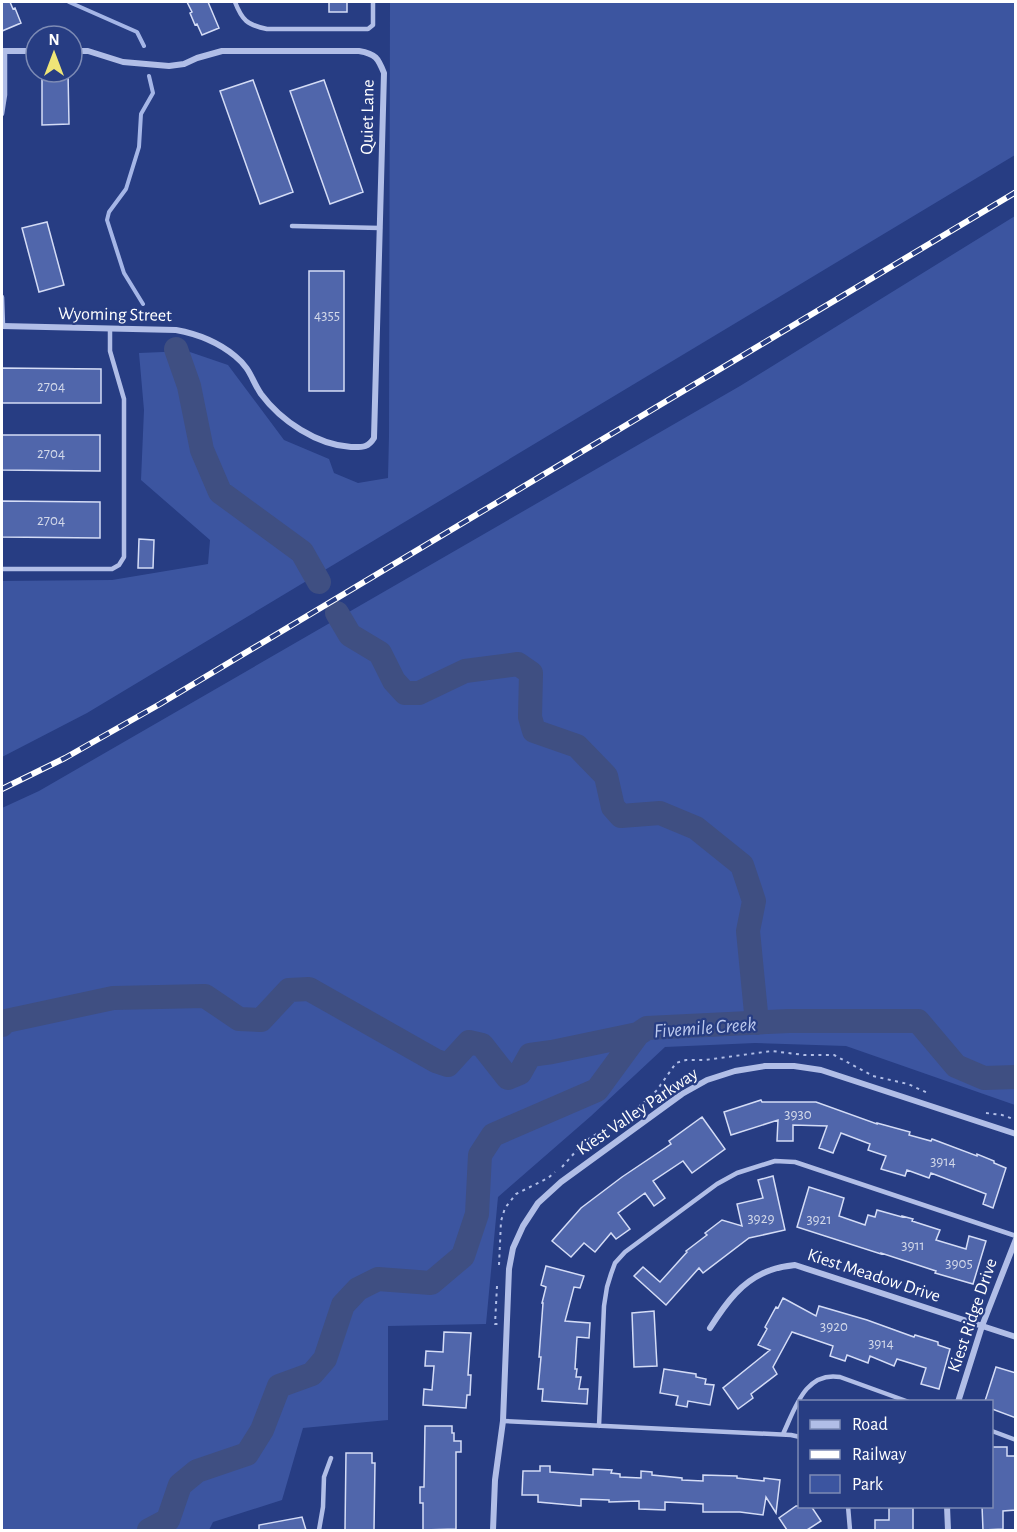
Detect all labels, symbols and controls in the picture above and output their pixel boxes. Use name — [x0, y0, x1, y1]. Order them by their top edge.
north arrow — [24, 24, 84, 84]
text: N — [48, 32, 60, 48]
street label: Quiet Lane — [358, 79, 378, 155]
street label: Wyoming Street — [58, 305, 172, 325]
house number: 4355 — [314, 308, 340, 323]
house number: 2704 — [37, 379, 65, 394]
house number: 2704 — [37, 446, 65, 461]
house number: 2704 — [37, 513, 65, 528]
water label: Fivemile Creek — [653, 1014, 757, 1042]
street label: Kiest Valley Parkway — [574, 1065, 702, 1159]
house number: 3930 — [784, 1107, 812, 1122]
house number: 3914 — [930, 1154, 956, 1169]
house number: 3929 — [747, 1211, 775, 1226]
house number: 3921 — [806, 1212, 832, 1227]
house number: 3911 — [901, 1238, 925, 1253]
street label: Kiest Meadow Drive — [805, 1246, 942, 1306]
house number: 3905 — [945, 1256, 973, 1271]
street label: Kiest Ridge Drive — [945, 1256, 1001, 1375]
house number: 3920 — [820, 1319, 848, 1334]
house number: 3914 — [868, 1336, 894, 1351]
legend — [798, 1400, 993, 1508]
text: Road — [852, 1416, 888, 1434]
text: Railway — [852, 1446, 907, 1464]
text: Park — [852, 1476, 884, 1494]

